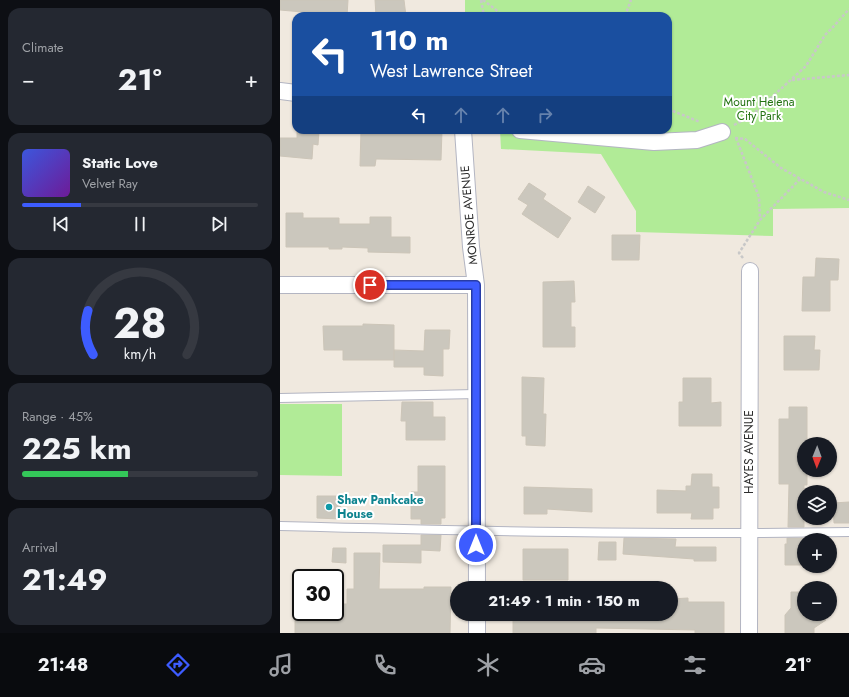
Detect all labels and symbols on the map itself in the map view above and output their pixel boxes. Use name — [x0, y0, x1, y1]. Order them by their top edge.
park label: Mount Helena City Park — [723, 93, 795, 125]
street label: MONROE AVENUE — [456, 165, 482, 265]
pin — [353, 268, 387, 302]
street label: HAYES AVENUE — [740, 410, 758, 494]
north arrow — [797, 437, 837, 477]
place label: Shaw Pankcake House — [337, 491, 424, 523]
marker: Shaw Pankcake House — [324, 502, 334, 512]
position arrow — [455, 524, 497, 566]
speed limit sign: 30 — [292, 569, 344, 621]

